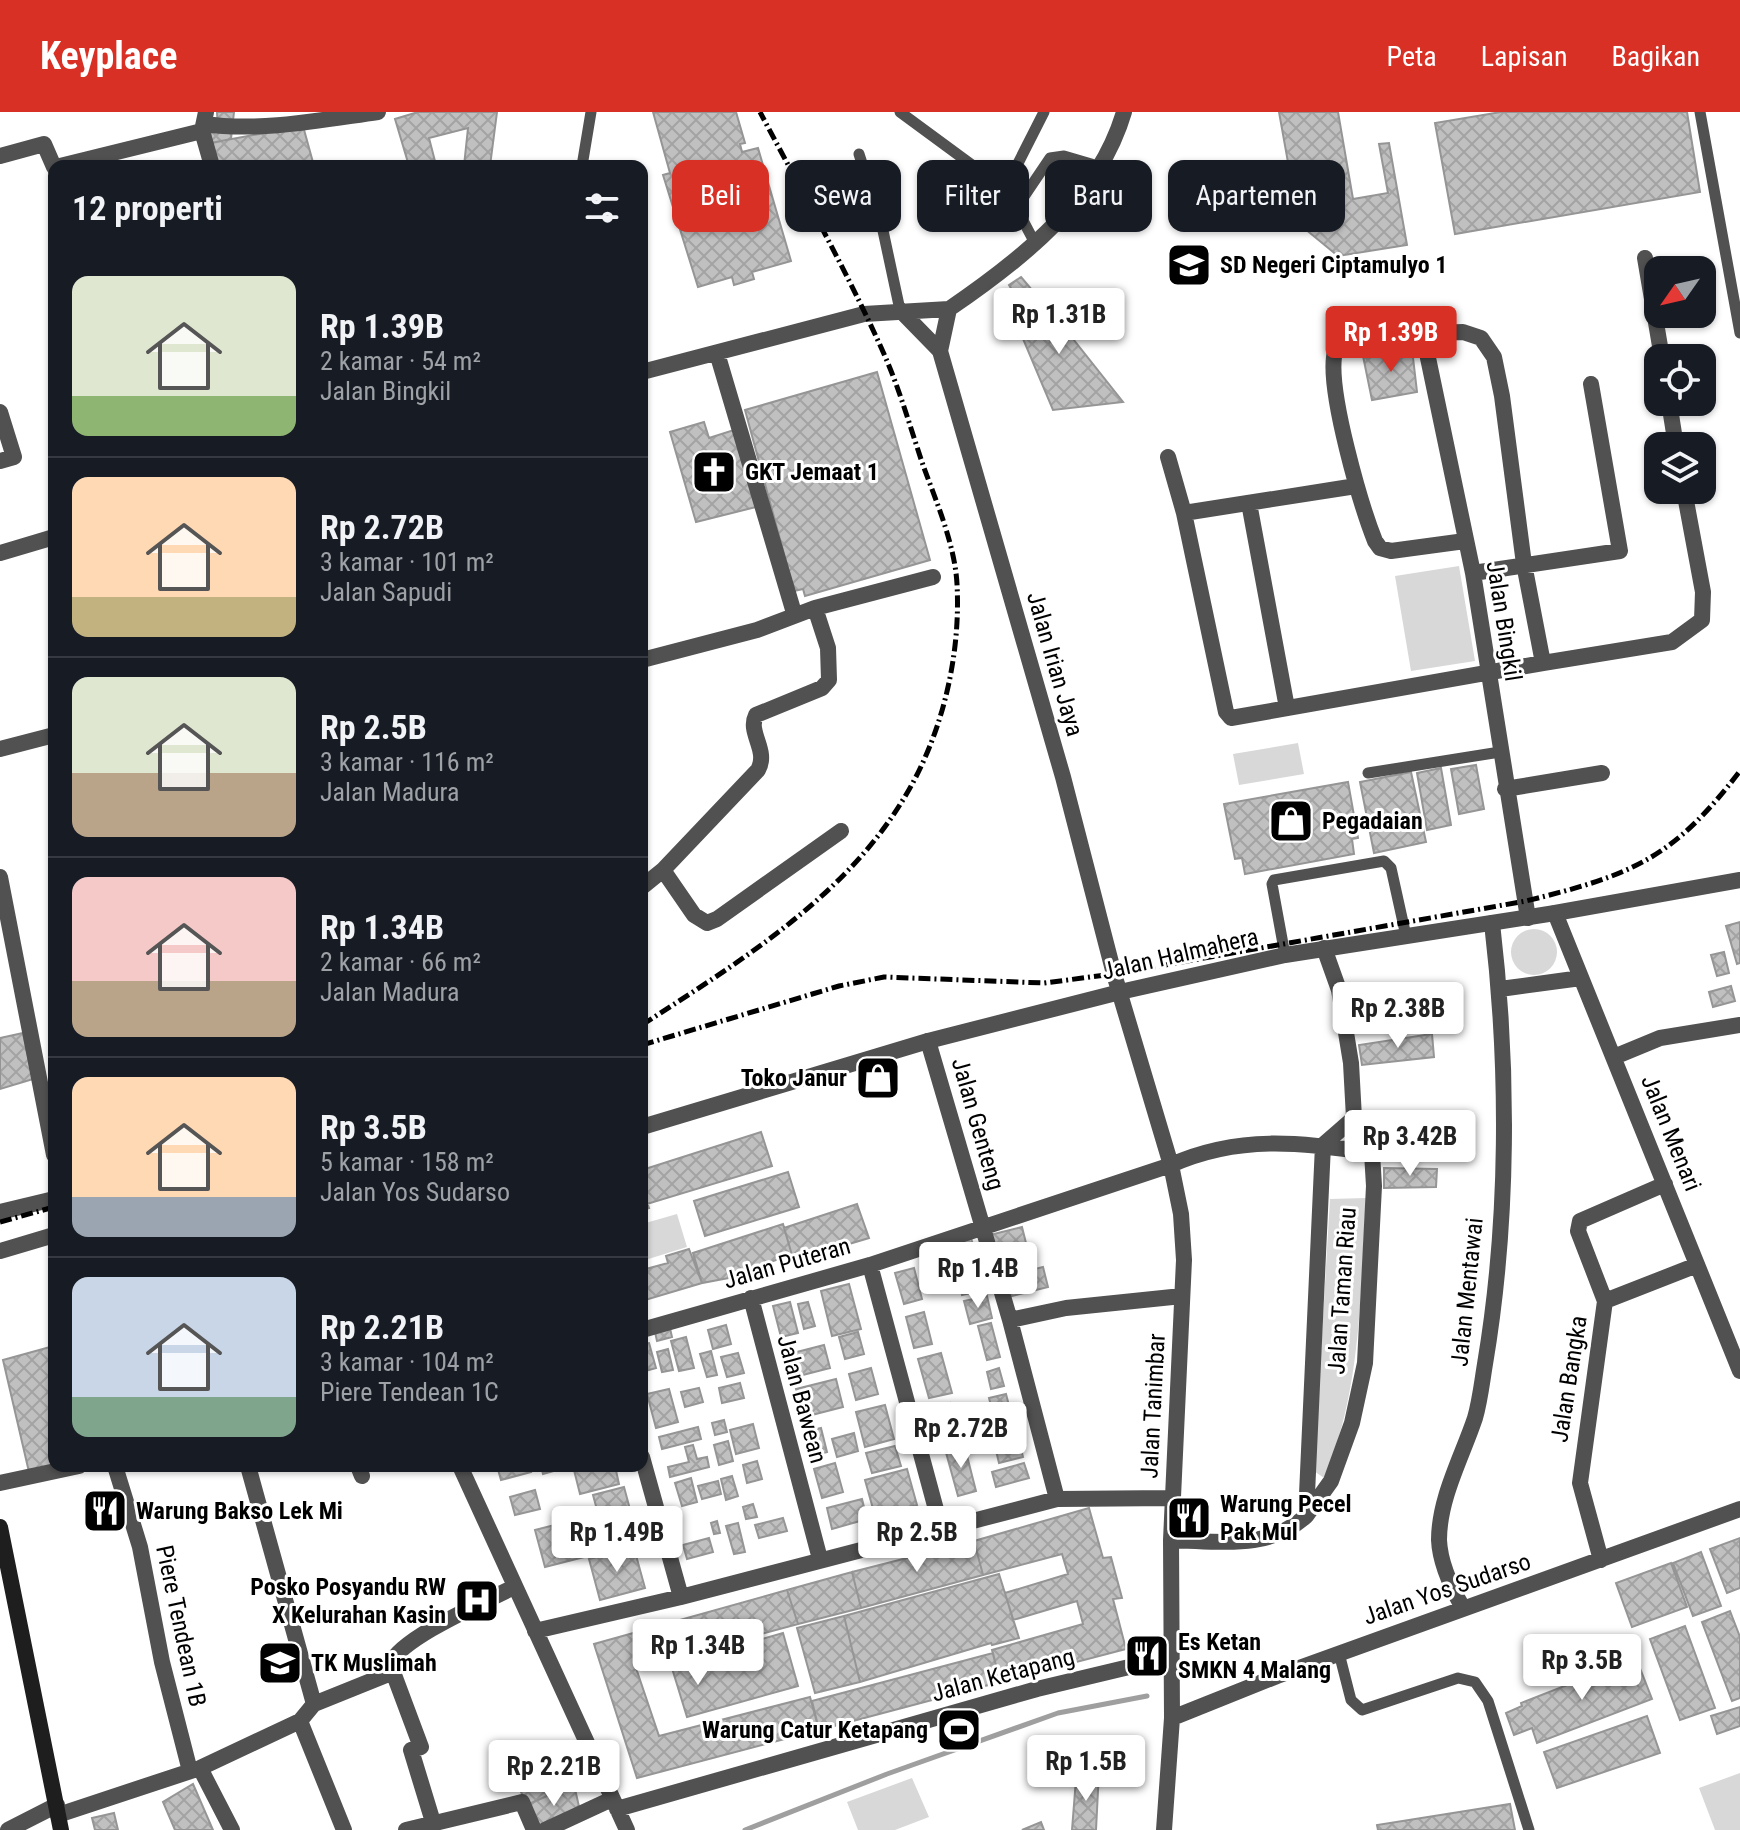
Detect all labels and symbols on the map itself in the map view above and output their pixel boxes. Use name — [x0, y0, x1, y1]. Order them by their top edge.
school or university icon: SD Negeri Ciptamulyo 1 — [1165, 241, 1213, 289]
place label: SD Negeri Ciptamulyo 1 — [1220, 251, 1447, 279]
north arrow — [1644, 256, 1716, 328]
pin: Rp 1.31B — [976, 288, 1142, 356]
pin: Rp 1.39B — [1308, 306, 1474, 374]
church icon: GKT Jemaat 1 — [690, 448, 738, 496]
place label: GKT Jemaat 1 — [745, 458, 879, 486]
street label: Jalan Bingkil — [1481, 559, 1527, 683]
street label: Jalan Irian Jaya — [1021, 589, 1089, 739]
shop icon: Pegadaian — [1267, 797, 1315, 845]
place label: Pegadaian — [1322, 807, 1423, 835]
street label: Jalan Halmahera — [1099, 922, 1261, 986]
pin: Rp 2.38B — [1315, 982, 1481, 1050]
shop icon: Toko Janur — [854, 1054, 902, 1102]
street label: Jalan Genteng — [946, 1055, 1010, 1193]
place label: Toko Janur — [741, 1064, 847, 1092]
street label: Jalan Menari — [1635, 1071, 1707, 1195]
pin: Rp 3.42B — [1327, 1110, 1493, 1178]
street label: Jalan Taman Riau — [1322, 1206, 1362, 1376]
street label: Jalan Mentawai — [1445, 1216, 1489, 1368]
street label: Jalan Puteran — [720, 1232, 854, 1294]
pin: Rp 1.4B — [904, 1242, 1052, 1310]
street label: Jalan Bangka — [1545, 1314, 1593, 1444]
street label: Jalan Bawean — [771, 1332, 833, 1466]
street label: Jalan Tanimbar — [1135, 1333, 1171, 1479]
pin: Rp 2.72B — [878, 1402, 1044, 1470]
restaurant icon: Warung Bakso Lek Mi — [81, 1487, 129, 1535]
place label: Warung Pecel Pak Mul — [1220, 1490, 1352, 1546]
restaurant icon: Warung Pecel Pak Mul — [1165, 1494, 1213, 1542]
place label: Warung Bakso Lek Mi — [136, 1497, 343, 1525]
pin: Rp 1.49B — [534, 1506, 700, 1574]
pin: Rp 2.5B — [843, 1506, 991, 1574]
street label: Piere Tendean 1B — [150, 1543, 212, 1709]
street label: Jalan Yos Sudarso — [1360, 1547, 1534, 1631]
place label: Posko Posyandu RW X Kelurahan Kasin — [250, 1573, 446, 1629]
hospital icon: Posko Posyandu RW X Kelurahan Kasin — [453, 1577, 501, 1625]
pin: Rp 1.34B — [615, 1619, 781, 1687]
place label: Es Ketan SMKN 4 Malang — [1178, 1628, 1331, 1684]
restaurant icon: Es Ketan SMKN 4 Malang — [1123, 1632, 1171, 1680]
pin: Rp 3.5B — [1508, 1634, 1656, 1702]
school or university icon: TK Muslimah — [256, 1639, 304, 1687]
street label: Jalan Ketapang — [929, 1642, 1077, 1708]
place label: TK Muslimah — [311, 1649, 437, 1677]
sports icon: Warung Catur Ketapang — [935, 1706, 983, 1754]
place label: Warung Catur Ketapang — [702, 1716, 928, 1744]
pin: Rp 1.5B — [1012, 1735, 1160, 1803]
pin: Rp 2.21B — [471, 1740, 637, 1808]

